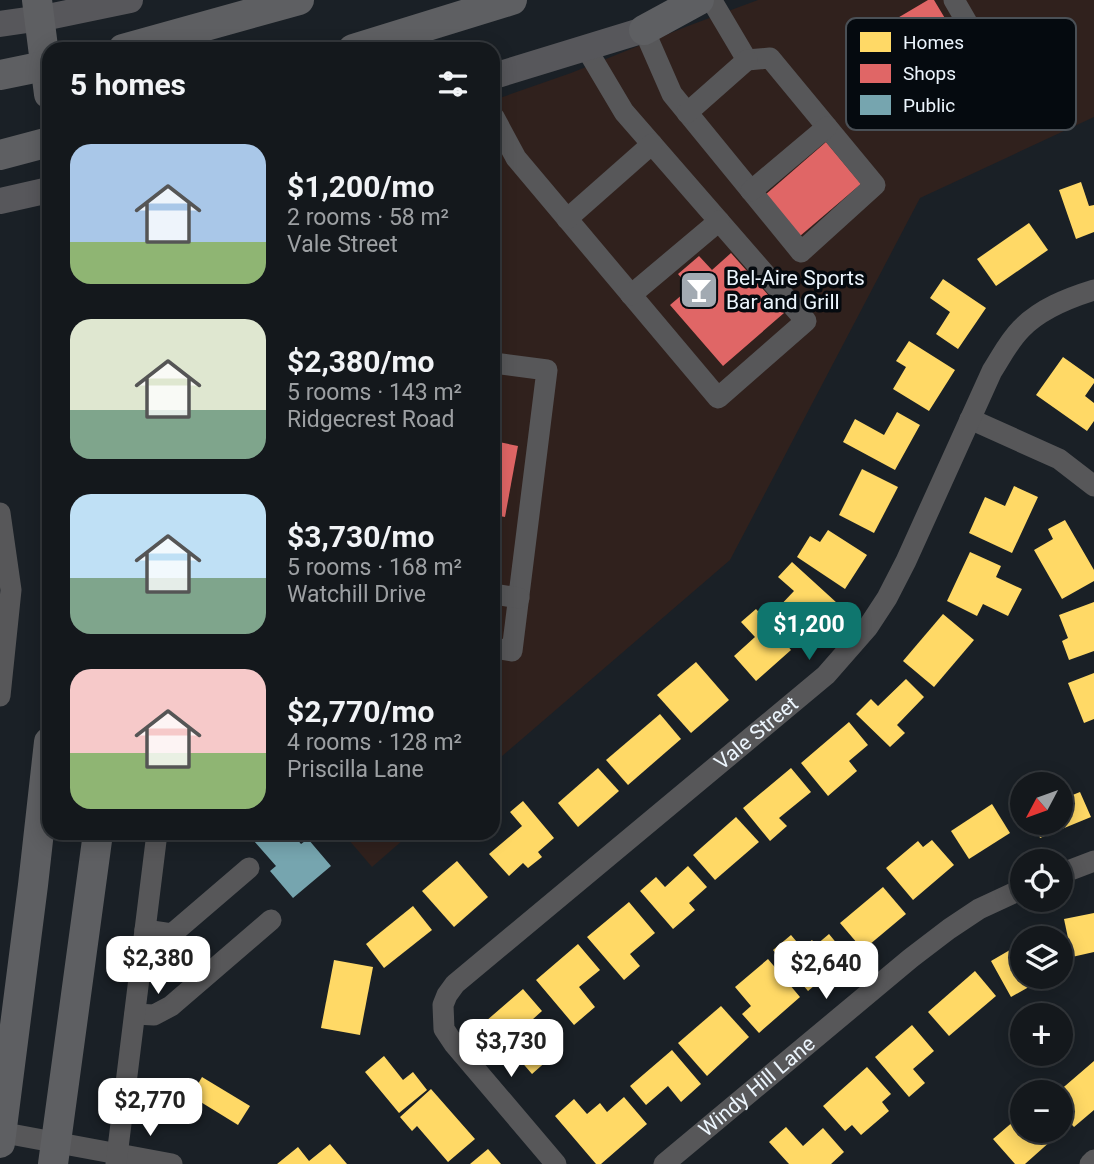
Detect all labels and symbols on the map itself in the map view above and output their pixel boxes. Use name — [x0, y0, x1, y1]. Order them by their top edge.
legend — [846, 18, 1076, 130]
text: Homes — [903, 31, 964, 54]
text: Shops — [903, 62, 956, 85]
text: Public — [903, 94, 955, 117]
place label: Bel-Aire Sports Bar and Grill — [726, 266, 865, 314]
bar icon: Bel-Aire Sports Bar and Grill — [678, 269, 720, 311]
pin: $1,200 — [752, 602, 866, 662]
street label: Vale Street — [710, 691, 803, 775]
north arrow — [1010, 772, 1073, 835]
pin: $2,380 — [101, 936, 215, 996]
pin: $2,640 — [769, 942, 883, 1001]
pin: $3,730 — [454, 1020, 568, 1079]
street label: Windy Hill Lane — [694, 1031, 820, 1142]
pin: $2,770 — [93, 1078, 207, 1138]

